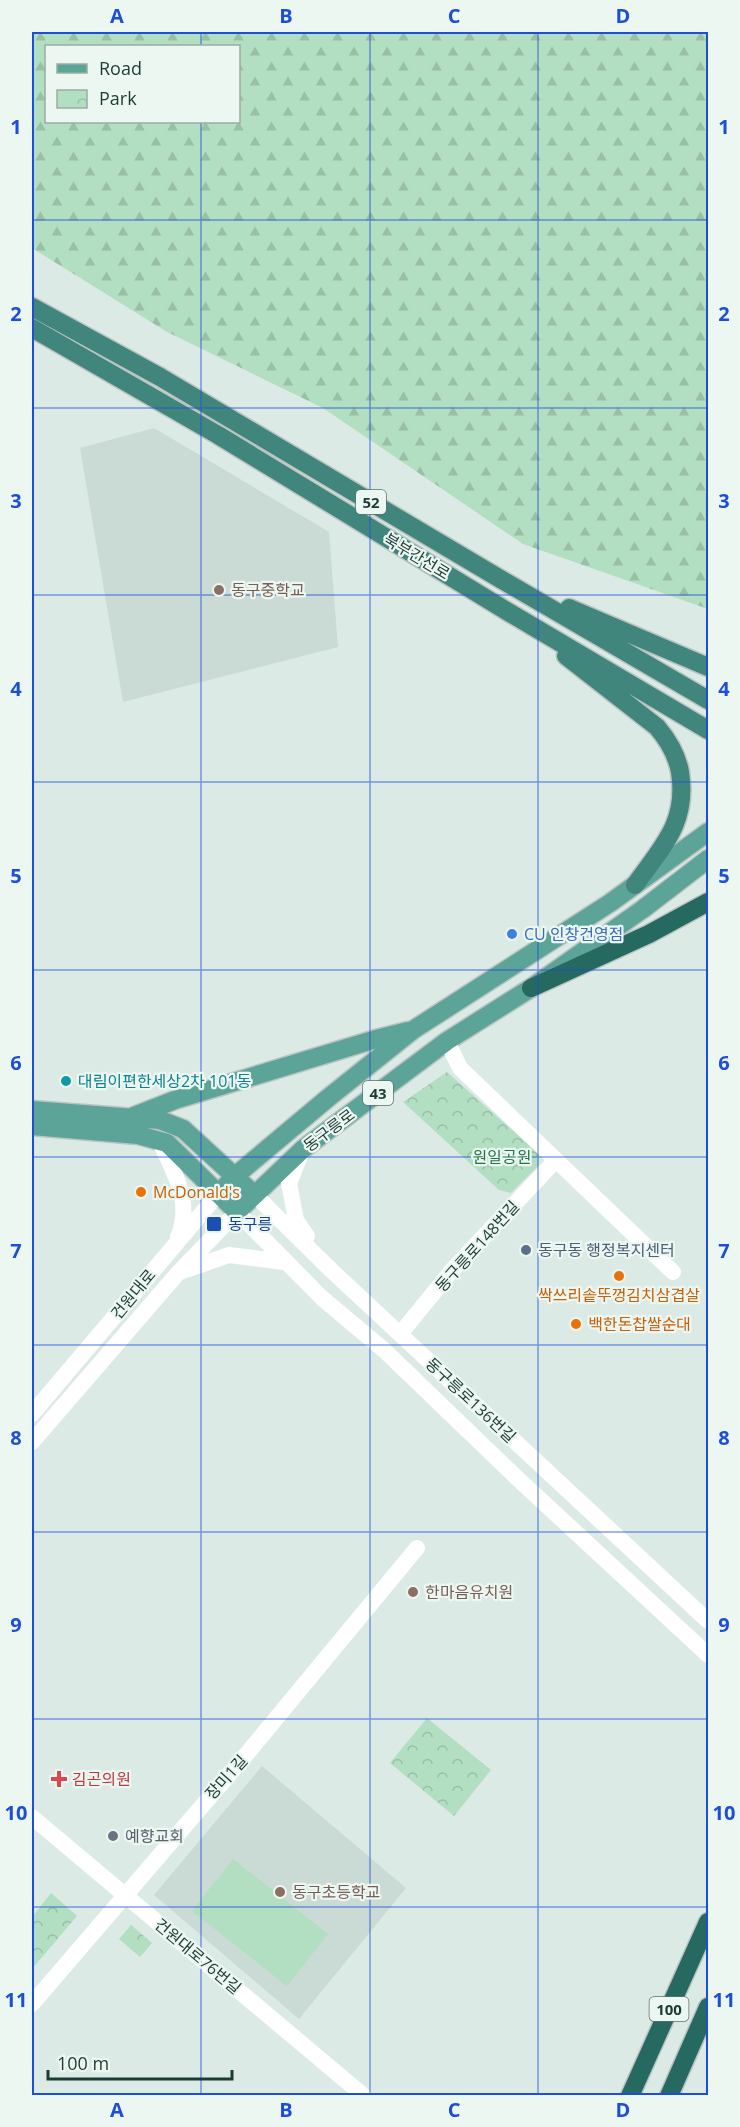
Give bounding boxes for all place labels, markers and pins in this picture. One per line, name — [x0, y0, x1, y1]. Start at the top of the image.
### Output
place label: 동구중학교 — [231, 579, 305, 601]
marker: 동구중학교 — [212, 583, 226, 597]
place label: CU 인창건영점 — [524, 923, 624, 945]
marker: CU 인창건영점 — [505, 927, 519, 941]
place label: 대림이편한세상2차 101동 — [78, 1070, 252, 1092]
marker: 대림이편한세상2차 101동 — [59, 1074, 73, 1088]
place label: McDonald's — [153, 1181, 240, 1203]
marker: McDonald's — [134, 1185, 148, 1199]
place label: 동구릉 — [228, 1213, 272, 1235]
marker: 동구릉 — [205, 1215, 223, 1233]
place label: 동구동 행정복지센터 — [538, 1239, 675, 1261]
marker: 동구동 행정복지센터 — [519, 1243, 533, 1257]
marker: 싹쓰리솥뚜껑김치삼겹살 — [612, 1269, 626, 1283]
place label: 싹쓰리솥뚜껑김치삼겹살 — [538, 1284, 700, 1306]
place label: 백한돈찹쌀순대 — [588, 1313, 691, 1335]
marker: 백한돈찹쌀순대 — [569, 1317, 583, 1331]
place label: 한마음유치원 — [425, 1581, 513, 1603]
marker: 한마음유치원 — [406, 1585, 420, 1599]
place label: 김곤의원 — [72, 1768, 131, 1790]
marker: 김곤의원 — [50, 1770, 68, 1788]
place label: 예향교회 — [125, 1825, 184, 1847]
marker: 예향교회 — [106, 1829, 120, 1843]
place label: 동구초등학교 — [292, 1881, 380, 1903]
marker: 동구초등학교 — [273, 1885, 287, 1899]

